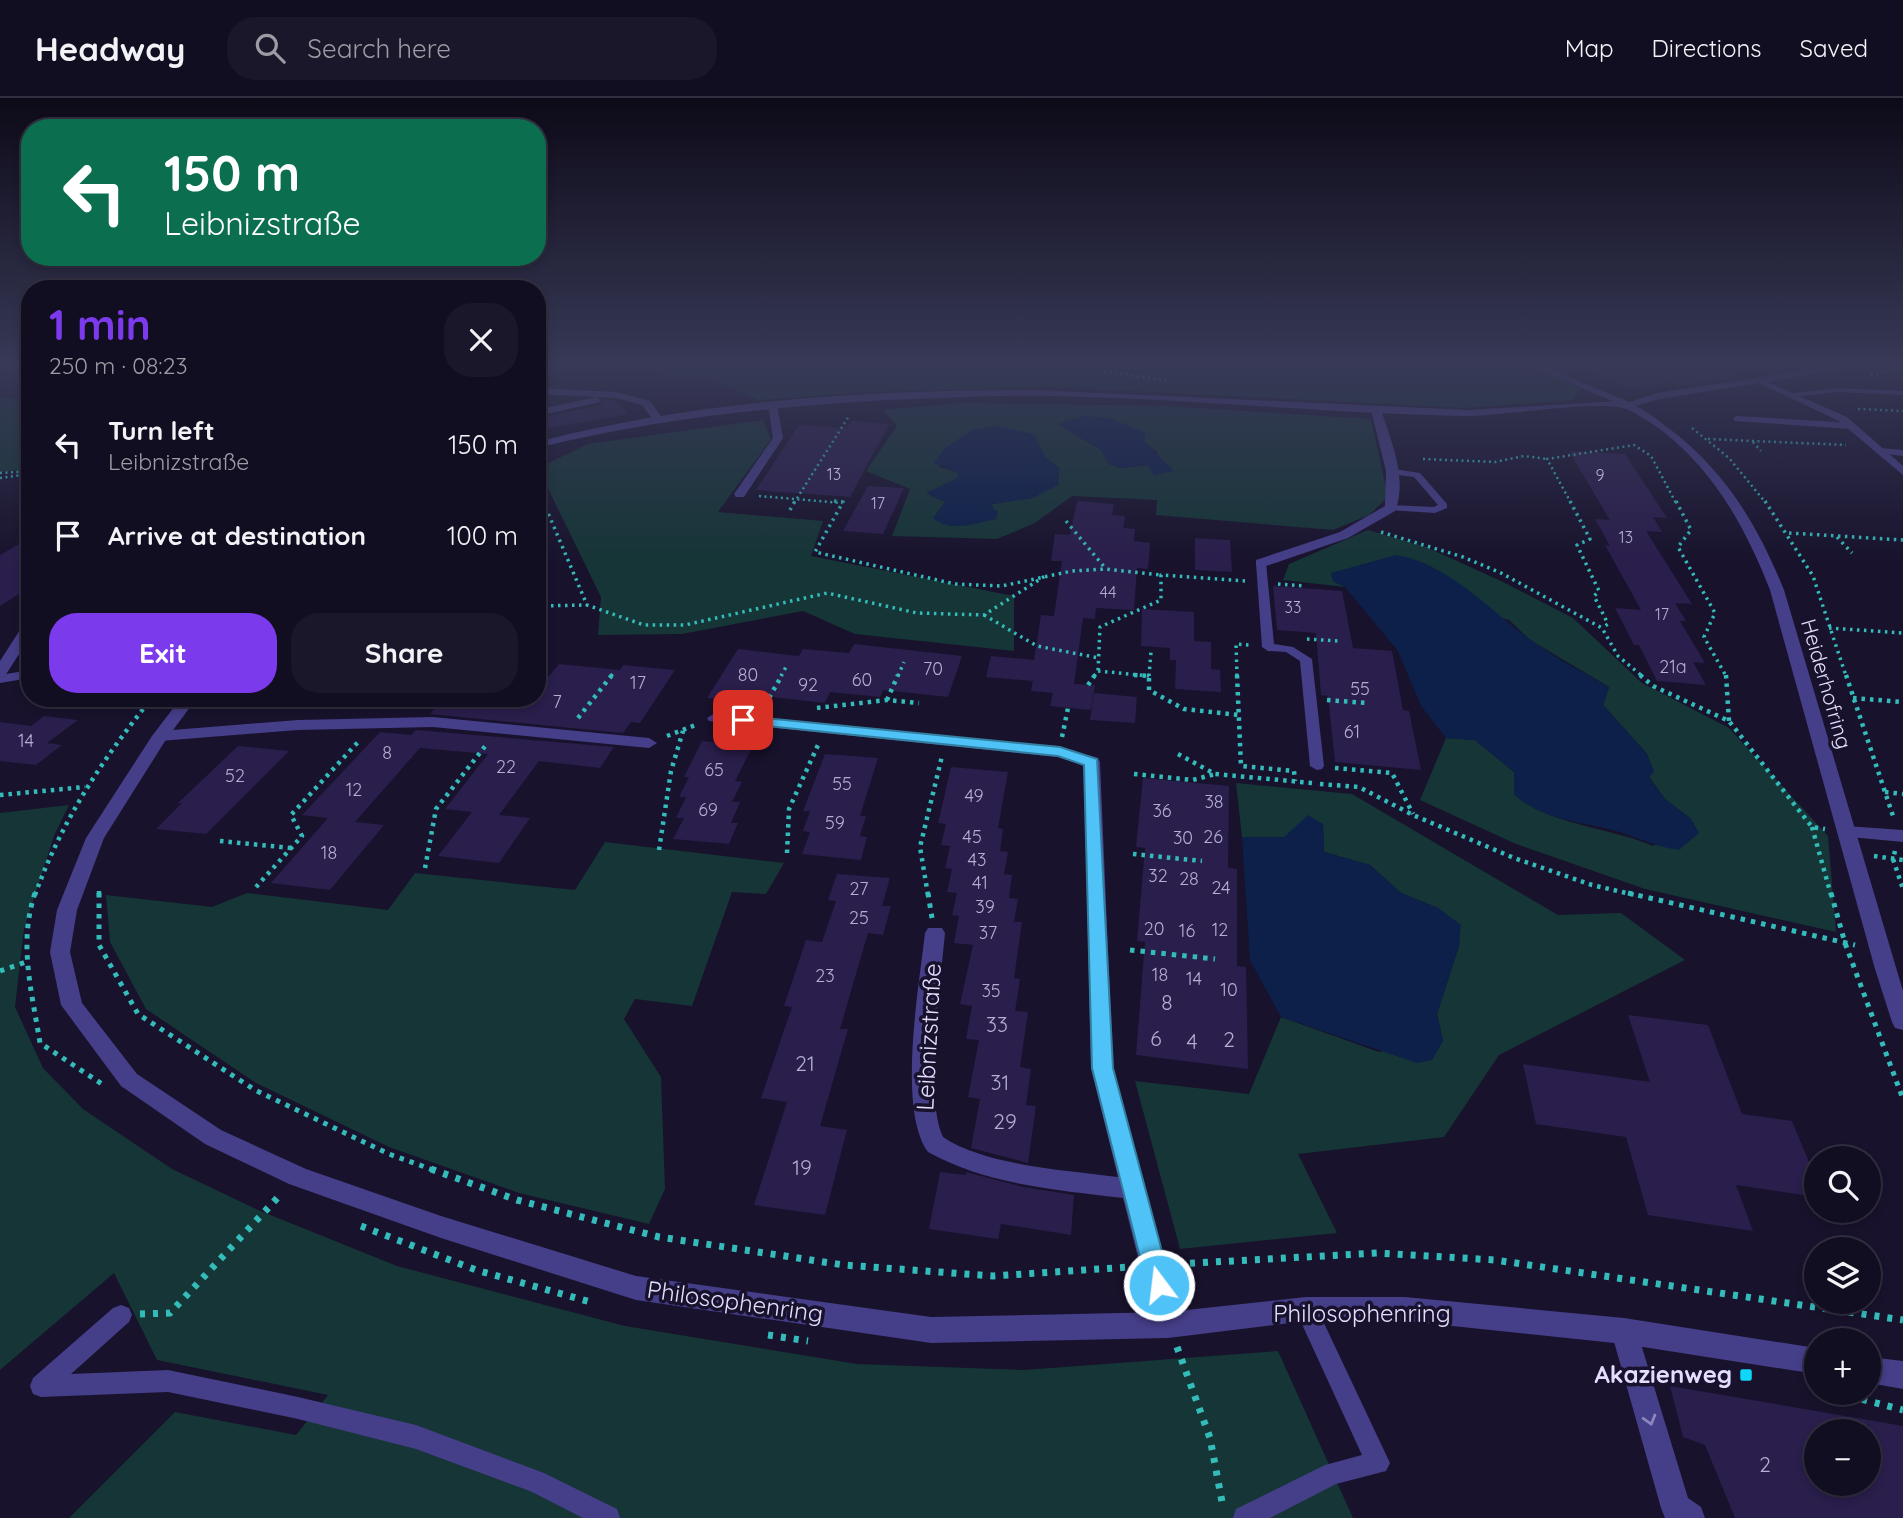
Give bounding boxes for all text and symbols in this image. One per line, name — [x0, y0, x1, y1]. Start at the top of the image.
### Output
search box — [227, 17, 717, 80]
text: Headway — [35, 28, 185, 69]
icon: search — [251, 29, 289, 67]
text: Search here — [307, 32, 451, 65]
text: Map — [1565, 33, 1614, 63]
text: Directions — [1652, 33, 1762, 63]
text: Saved — [1800, 33, 1868, 63]
text: 150 m — [164, 142, 300, 203]
icon: left — [49, 147, 140, 238]
text: Leibnizstraße — [164, 203, 361, 243]
text: 1 min — [49, 298, 151, 351]
button: close — [444, 303, 518, 377]
text: 250 m · 08:23 — [49, 351, 187, 380]
text: Turn left — [108, 414, 215, 447]
icon: left — [49, 426, 87, 464]
text: 150 m — [448, 428, 518, 461]
text: Leibnizstraße — [108, 447, 249, 476]
house number: 13 — [827, 464, 841, 484]
house number: 9 — [1596, 465, 1605, 485]
house number: 17 — [871, 493, 885, 513]
icon: arrive — [49, 517, 87, 555]
text: Arrive at destination — [108, 519, 366, 552]
text: 100 m — [447, 519, 518, 552]
house number: 13 — [1619, 527, 1633, 547]
house number: 44 — [1100, 582, 1116, 602]
house number: 33 — [1285, 597, 1301, 617]
house number: 17 — [1655, 604, 1669, 624]
button: Exit — [49, 613, 277, 693]
button: Share — [291, 613, 518, 693]
street label: Heiderhofring — [1796, 616, 1858, 752]
house number: 21a — [1659, 655, 1687, 678]
house number: 70 — [923, 657, 943, 680]
house number: 80 — [738, 663, 758, 686]
house number: 60 — [852, 668, 872, 691]
house number: 17 — [630, 671, 646, 694]
house number: 92 — [798, 673, 818, 696]
house number: 55 — [1350, 677, 1370, 700]
house number: 7 — [552, 690, 562, 713]
pin — [713, 690, 773, 750]
icon: arrive — [724, 701, 762, 739]
house number: 61 — [1344, 720, 1360, 743]
house number: 14 — [18, 729, 34, 752]
house number: 8 — [382, 741, 392, 764]
house number: 22 — [496, 755, 516, 778]
house number: 65 — [704, 758, 724, 781]
house number: 52 — [225, 764, 245, 787]
house number: 55 — [832, 772, 852, 795]
house number: 12 — [346, 778, 362, 801]
house number: 49 — [964, 784, 984, 807]
house number: 38 — [1204, 790, 1224, 813]
house number: 69 — [698, 798, 718, 821]
house number: 36 — [1152, 799, 1172, 822]
house number: 59 — [825, 811, 845, 834]
house number: 45 — [962, 825, 982, 848]
house number: 26 — [1203, 825, 1223, 848]
house number: 30 — [1173, 826, 1193, 849]
house number: 18 — [321, 841, 337, 864]
house number: 43 — [968, 848, 986, 871]
house number: 32 — [1148, 864, 1168, 887]
house number: 28 — [1179, 867, 1199, 890]
house number: 41 — [972, 871, 988, 894]
house number: 24 — [1211, 876, 1231, 899]
house number: 27 — [850, 877, 868, 900]
house number: 39 — [975, 895, 995, 918]
house number: 25 — [849, 906, 869, 929]
house number: 20 — [1144, 917, 1164, 940]
house number: 12 — [1212, 918, 1228, 941]
house number: 16 — [1179, 919, 1195, 942]
house number: 37 — [979, 921, 997, 944]
street label: Leibnizstraße — [909, 963, 947, 1111]
house number: 18 — [1152, 963, 1168, 986]
house number: 23 — [815, 964, 835, 987]
house number: 14 — [1186, 967, 1202, 990]
house number: 10 — [1220, 978, 1238, 1001]
house number: 35 — [981, 979, 1001, 1002]
house number: 8 — [1161, 989, 1173, 1015]
house number: 33 — [986, 1011, 1008, 1037]
house number: 6 — [1150, 1025, 1162, 1051]
house number: 2 — [1223, 1026, 1235, 1052]
house number: 4 — [1186, 1028, 1198, 1054]
house number: 21 — [795, 1050, 815, 1076]
house number: 31 — [991, 1069, 1009, 1095]
house number: 29 — [993, 1108, 1017, 1134]
map controls — [1804, 1146, 1881, 1496]
button: search — [1804, 1146, 1881, 1223]
house number: 19 — [792, 1154, 812, 1180]
button: layers — [1804, 1237, 1881, 1314]
position arrow — [1122, 1248, 1196, 1322]
street label: Philosophenring — [645, 1274, 825, 1328]
street label: Philosophenring — [1273, 1298, 1451, 1328]
button: + — [1804, 1328, 1881, 1405]
place label: Akazienweg — [1595, 1359, 1732, 1389]
marker: Akazienweg — [1738, 1367, 1754, 1383]
one-way arrow — [1642, 1414, 1656, 1426]
button: − — [1804, 1419, 1881, 1496]
house number: 2 — [1759, 1451, 1771, 1477]

